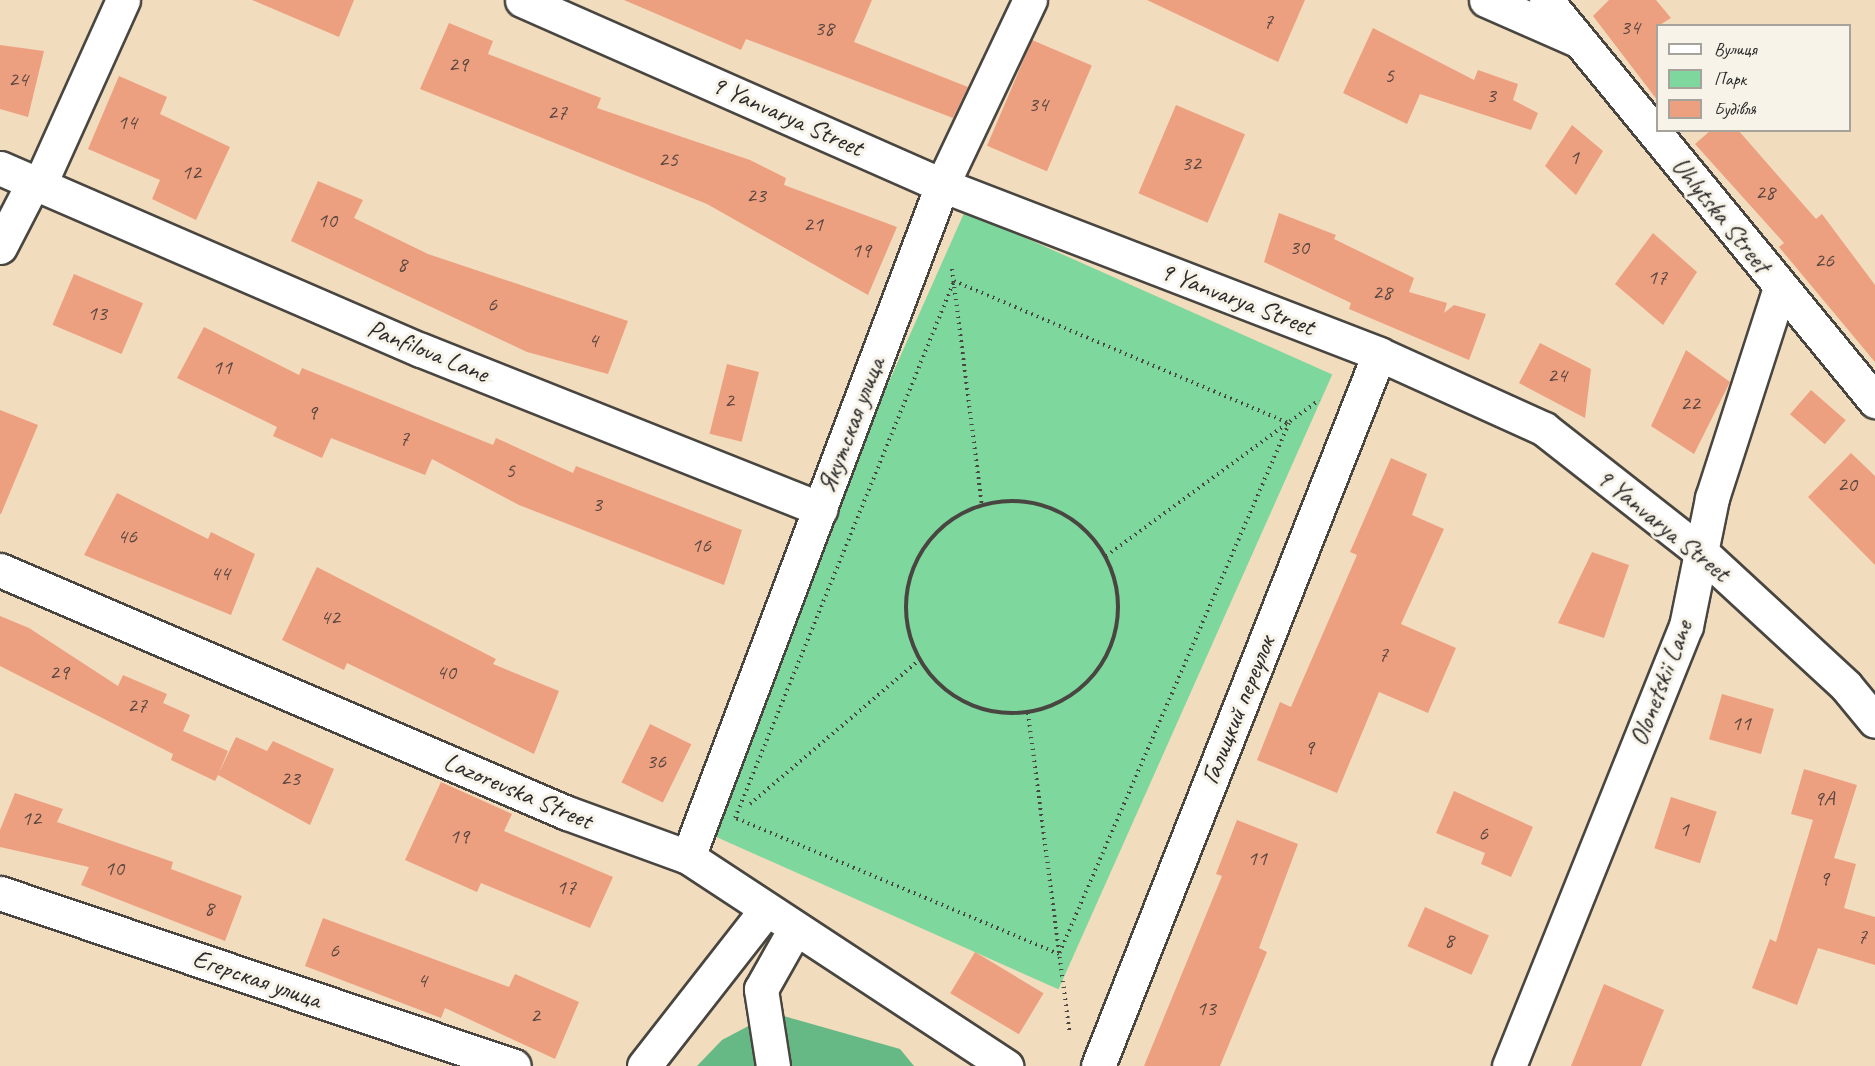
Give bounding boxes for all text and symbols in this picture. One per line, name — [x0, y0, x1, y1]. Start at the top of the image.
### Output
house number: 7 — [1263, 9, 1273, 35]
house number: 34 — [1620, 15, 1640, 41]
house number: 38 — [814, 16, 834, 42]
legend — [1656, 24, 1851, 132]
text: Вулиця — [1714, 38, 1757, 60]
house number: 29 — [448, 52, 468, 78]
house number: 5 — [1384, 63, 1394, 89]
house number: 24 — [8, 67, 28, 93]
text: Парк — [1714, 68, 1746, 90]
street label: 9 Yanvarya Street — [706, 69, 868, 163]
house number: 3 — [1486, 83, 1496, 109]
house number: 34 — [1028, 92, 1048, 118]
text: Будівля — [1714, 98, 1756, 120]
house number: 27 — [547, 100, 567, 126]
house number: 14 — [117, 110, 137, 136]
house number: 1 — [1569, 145, 1579, 171]
house number: 25 — [658, 147, 678, 173]
house number: 32 — [1181, 151, 1201, 177]
street label: Uhlytska Street — [1665, 151, 1777, 279]
house number: 12 — [181, 160, 201, 186]
house number: 28 — [1755, 180, 1775, 206]
house number: 23 — [746, 183, 766, 209]
house number: 10 — [317, 208, 337, 234]
house number: 21 — [803, 212, 823, 238]
house number: 30 — [1289, 235, 1309, 261]
house number: 19 — [851, 238, 871, 264]
house number: 26 — [1814, 248, 1834, 274]
house number: 8 — [397, 252, 407, 278]
street label: 9 Yanvarya Street — [1155, 255, 1319, 343]
house number: 17 — [1647, 265, 1667, 291]
house number: 28 — [1372, 280, 1392, 306]
house number: 6 — [487, 292, 497, 318]
house number: 13 — [87, 301, 107, 327]
street label: Panfilova Lane — [363, 313, 493, 389]
house number: 4 — [588, 328, 598, 354]
street label: Якутская улица — [811, 352, 891, 498]
house number: 11 — [212, 355, 232, 381]
house number: 24 — [1547, 363, 1567, 389]
house number: 2 — [724, 388, 734, 414]
house number: 22 — [1680, 391, 1700, 417]
house number: 9 — [307, 400, 317, 426]
house number: 7 — [399, 426, 409, 452]
house number: 5 — [505, 458, 515, 484]
street label: 9 Yanvarya Street — [1590, 462, 1736, 588]
house number: 20 — [1837, 472, 1857, 498]
house number: 3 — [592, 492, 602, 518]
house number: 46 — [117, 524, 137, 550]
house number: 16 — [691, 533, 711, 559]
house number: 44 — [210, 561, 230, 587]
house number: 42 — [320, 605, 340, 631]
street label: Olonetskii Lane — [1623, 615, 1699, 751]
street label: Галицкий переулок — [1194, 631, 1282, 789]
house number: 7 — [1378, 642, 1388, 668]
house number: 29 — [49, 660, 69, 686]
house number: 40 — [436, 660, 456, 686]
house number: 27 — [127, 693, 147, 719]
house number: 11 — [1731, 711, 1751, 737]
house number: 9 — [1304, 735, 1314, 761]
street label: Lazorevska Street — [439, 746, 597, 836]
house number: 36 — [646, 749, 666, 775]
house number: 23 — [280, 766, 300, 792]
house number: 9А — [1814, 786, 1834, 812]
house number: 12 — [21, 806, 41, 832]
house number: 1 — [1679, 817, 1689, 843]
house number: 6 — [1478, 821, 1488, 847]
house number: 19 — [449, 824, 469, 850]
house number: 11 — [1247, 846, 1267, 872]
house number: 10 — [104, 856, 124, 882]
house number: 9 — [1819, 866, 1829, 892]
house number: 17 — [556, 875, 576, 901]
house number: 8 — [204, 896, 214, 922]
house number: 7 — [1857, 924, 1867, 950]
house number: 8 — [1444, 928, 1454, 954]
house number: 6 — [329, 938, 339, 964]
street label: Егерская улица — [188, 942, 326, 1016]
house number: 4 — [417, 968, 427, 994]
house number: 13 — [1196, 996, 1216, 1022]
house number: 2 — [530, 1003, 540, 1029]

